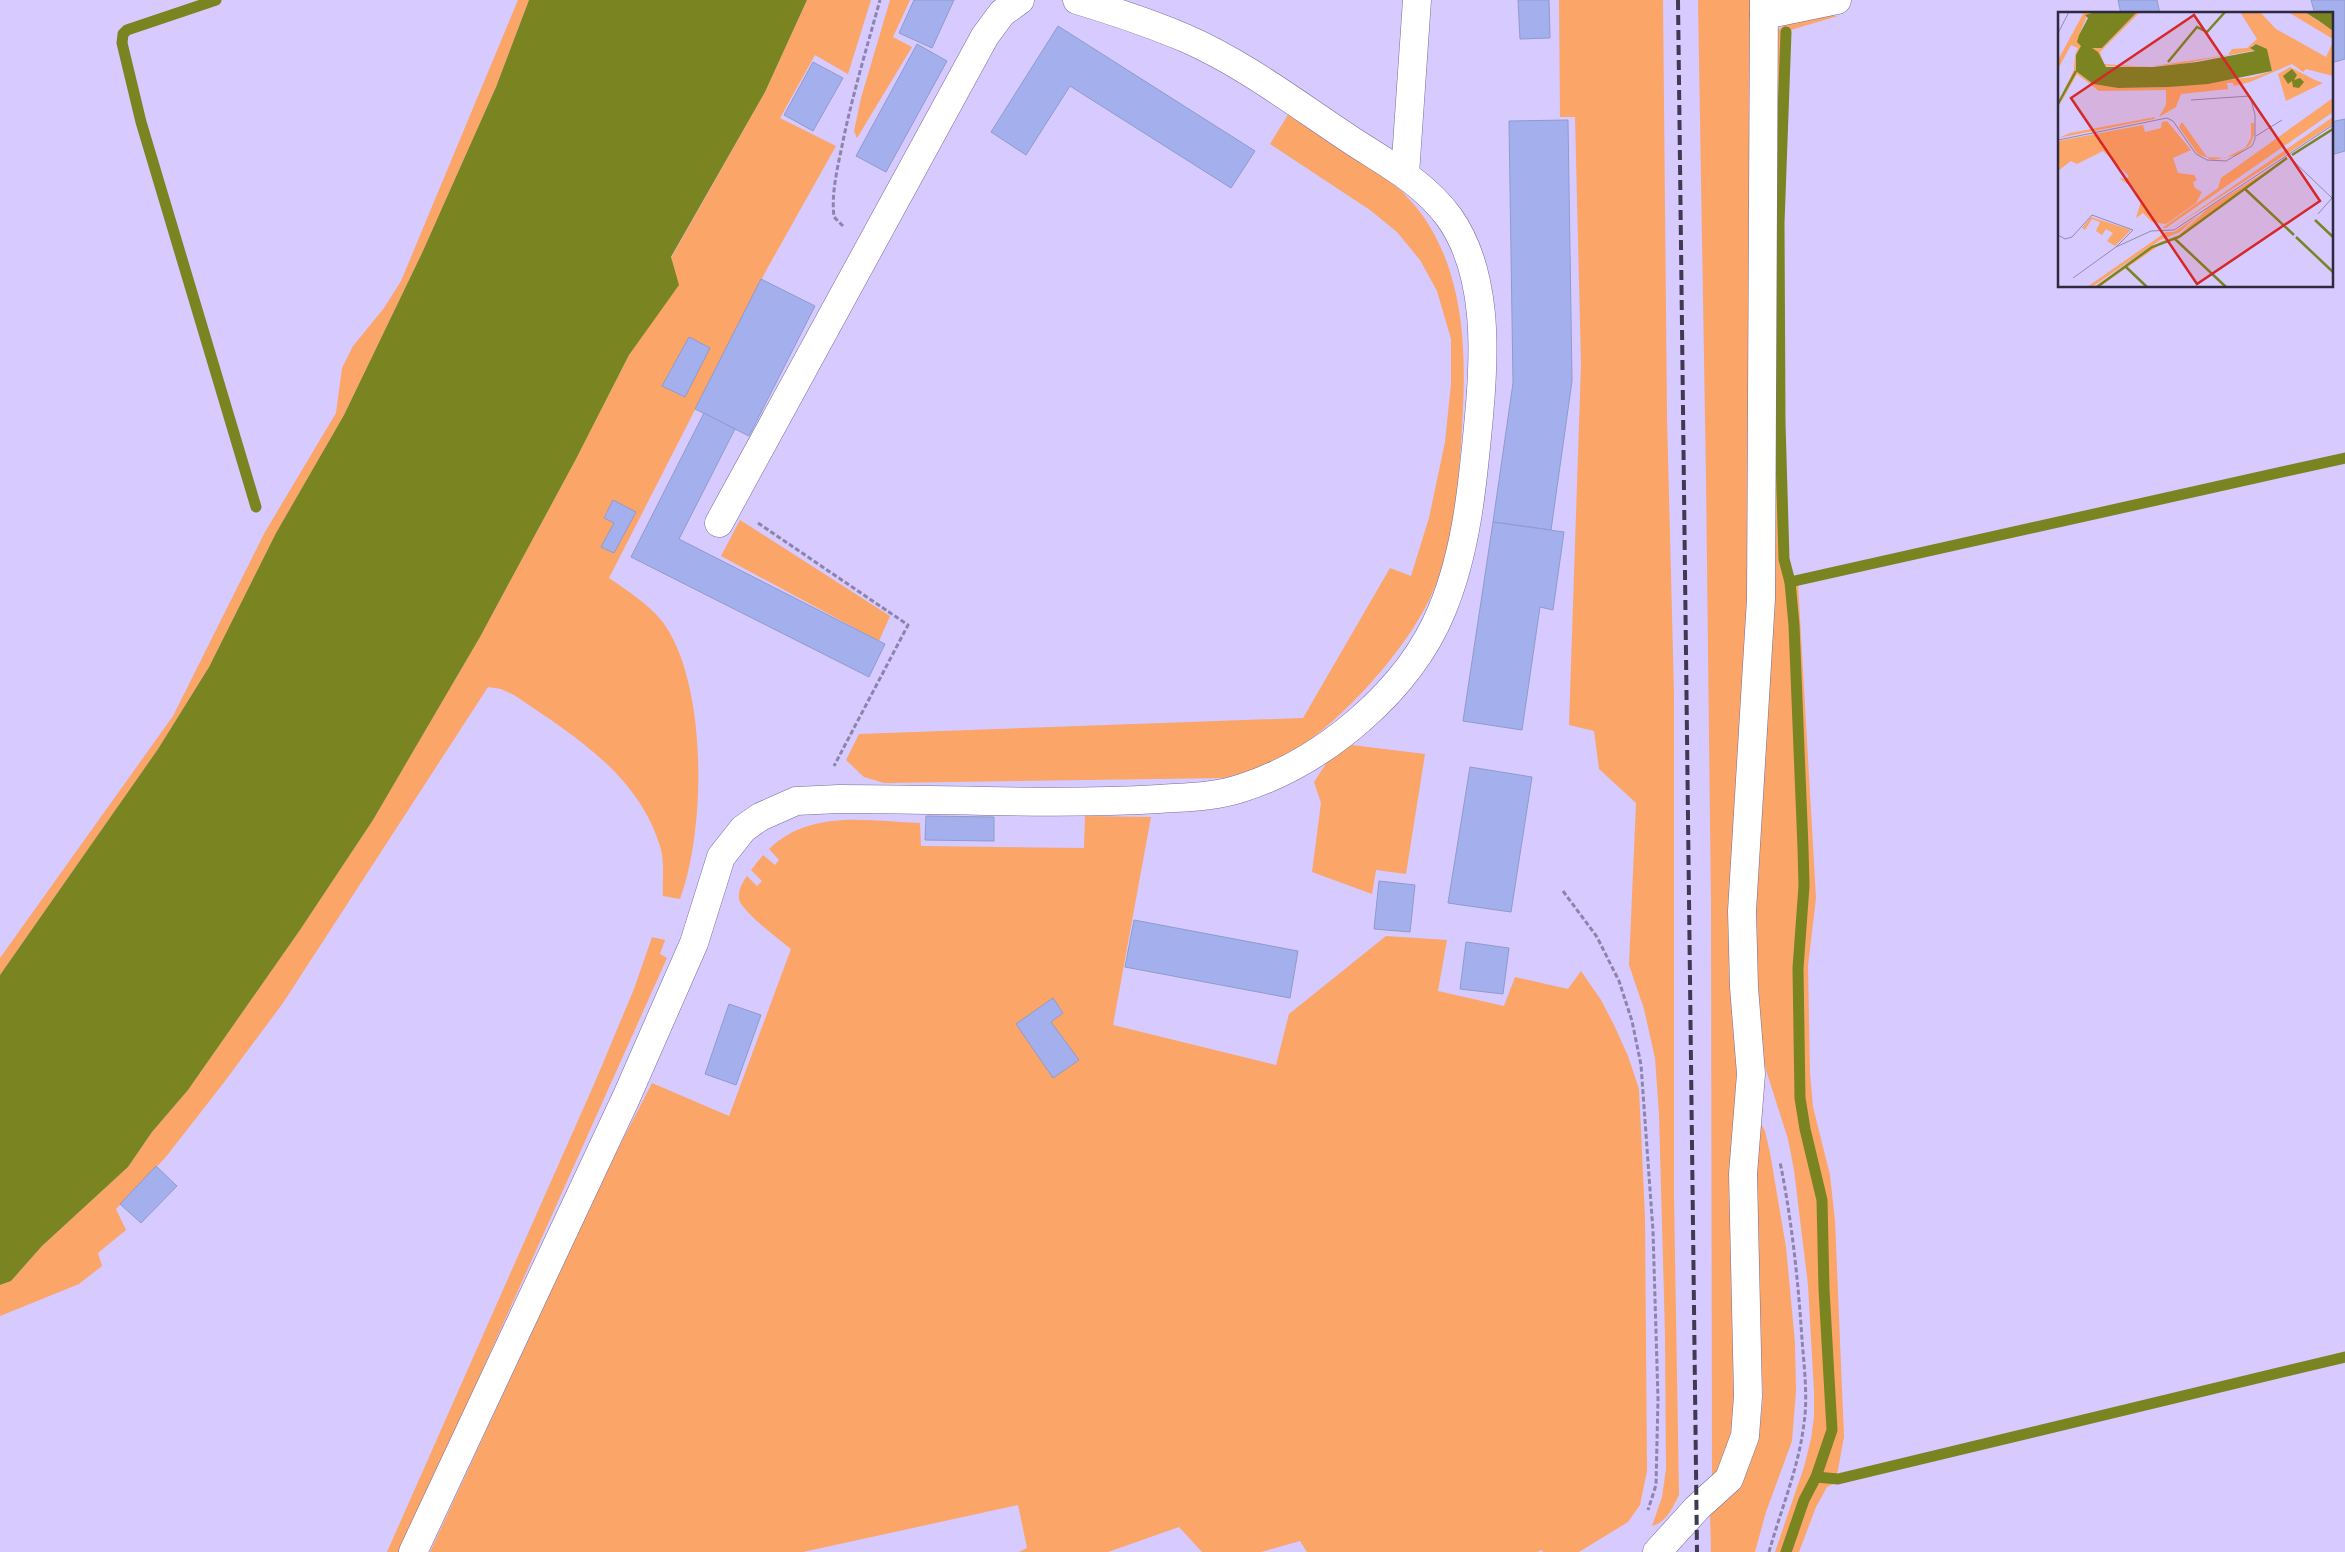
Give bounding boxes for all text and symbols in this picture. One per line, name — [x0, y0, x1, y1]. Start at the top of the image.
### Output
inset map — [2058, 12, 2332, 288]

